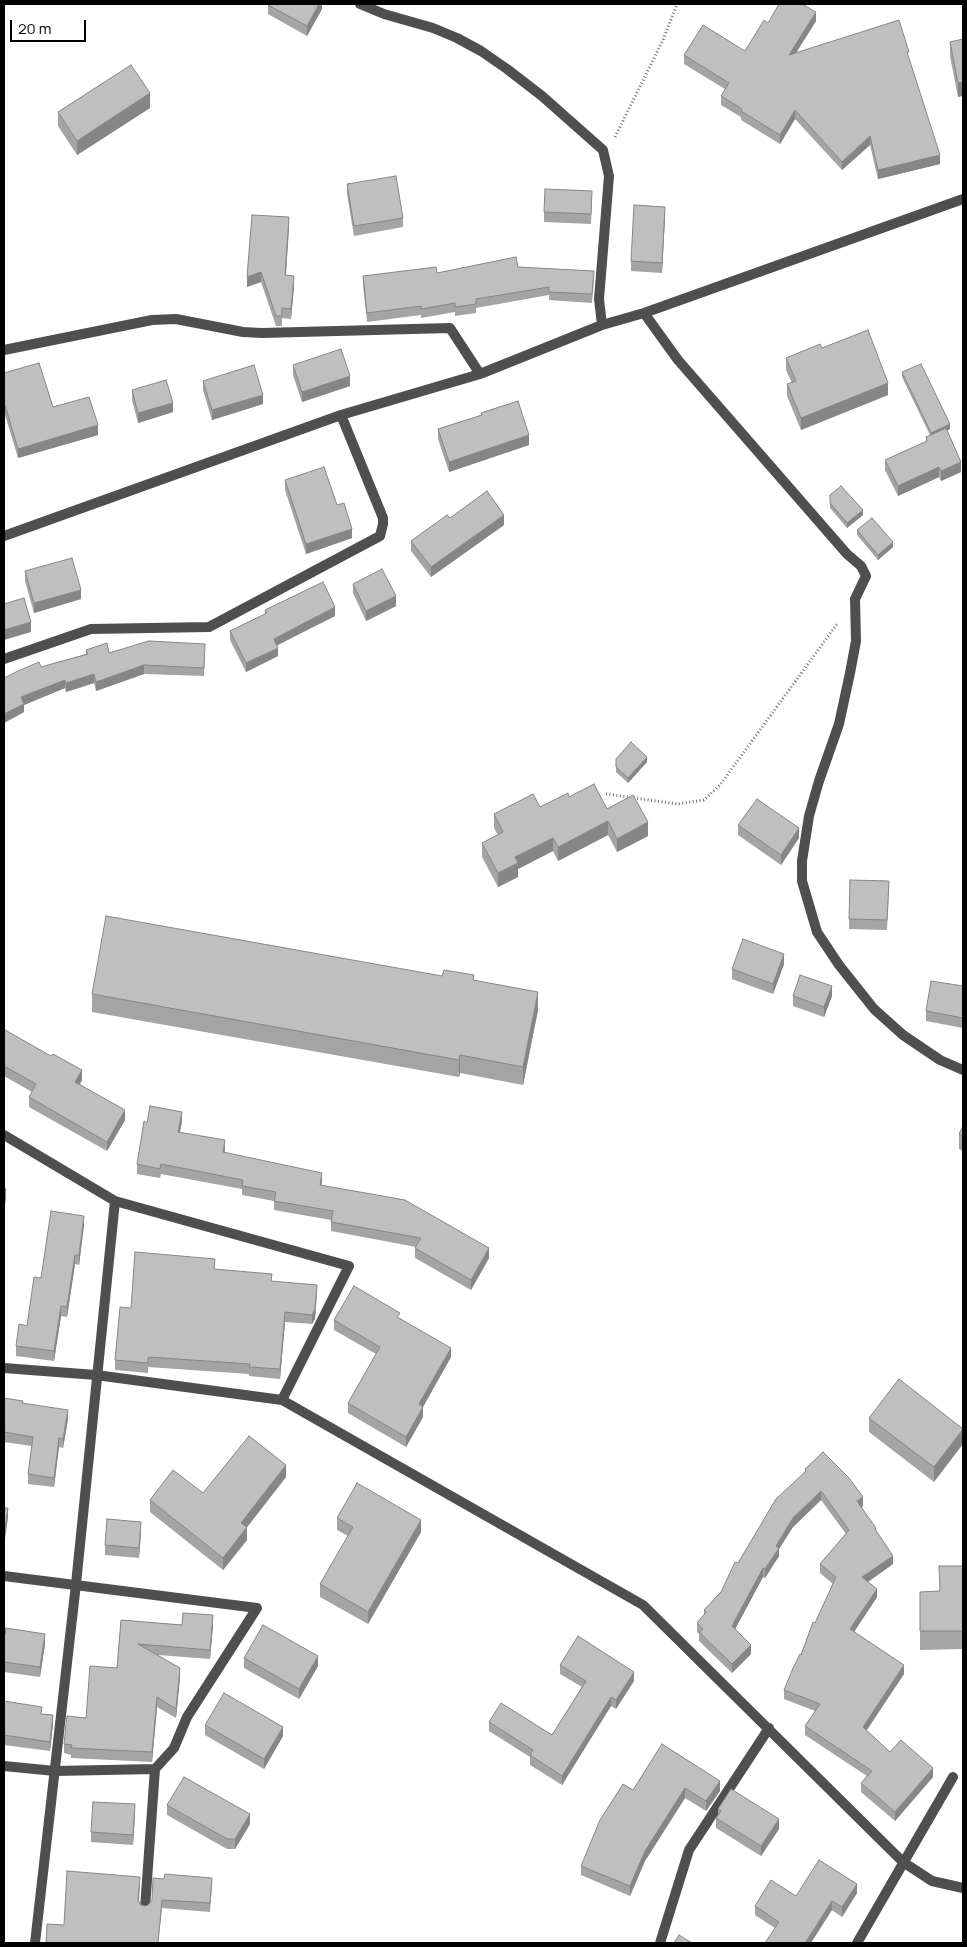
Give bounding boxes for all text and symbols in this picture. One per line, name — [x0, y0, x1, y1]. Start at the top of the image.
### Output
scale bar — [12, 10, 89, 42]
text: 20 m — [18, 18, 51, 39]

